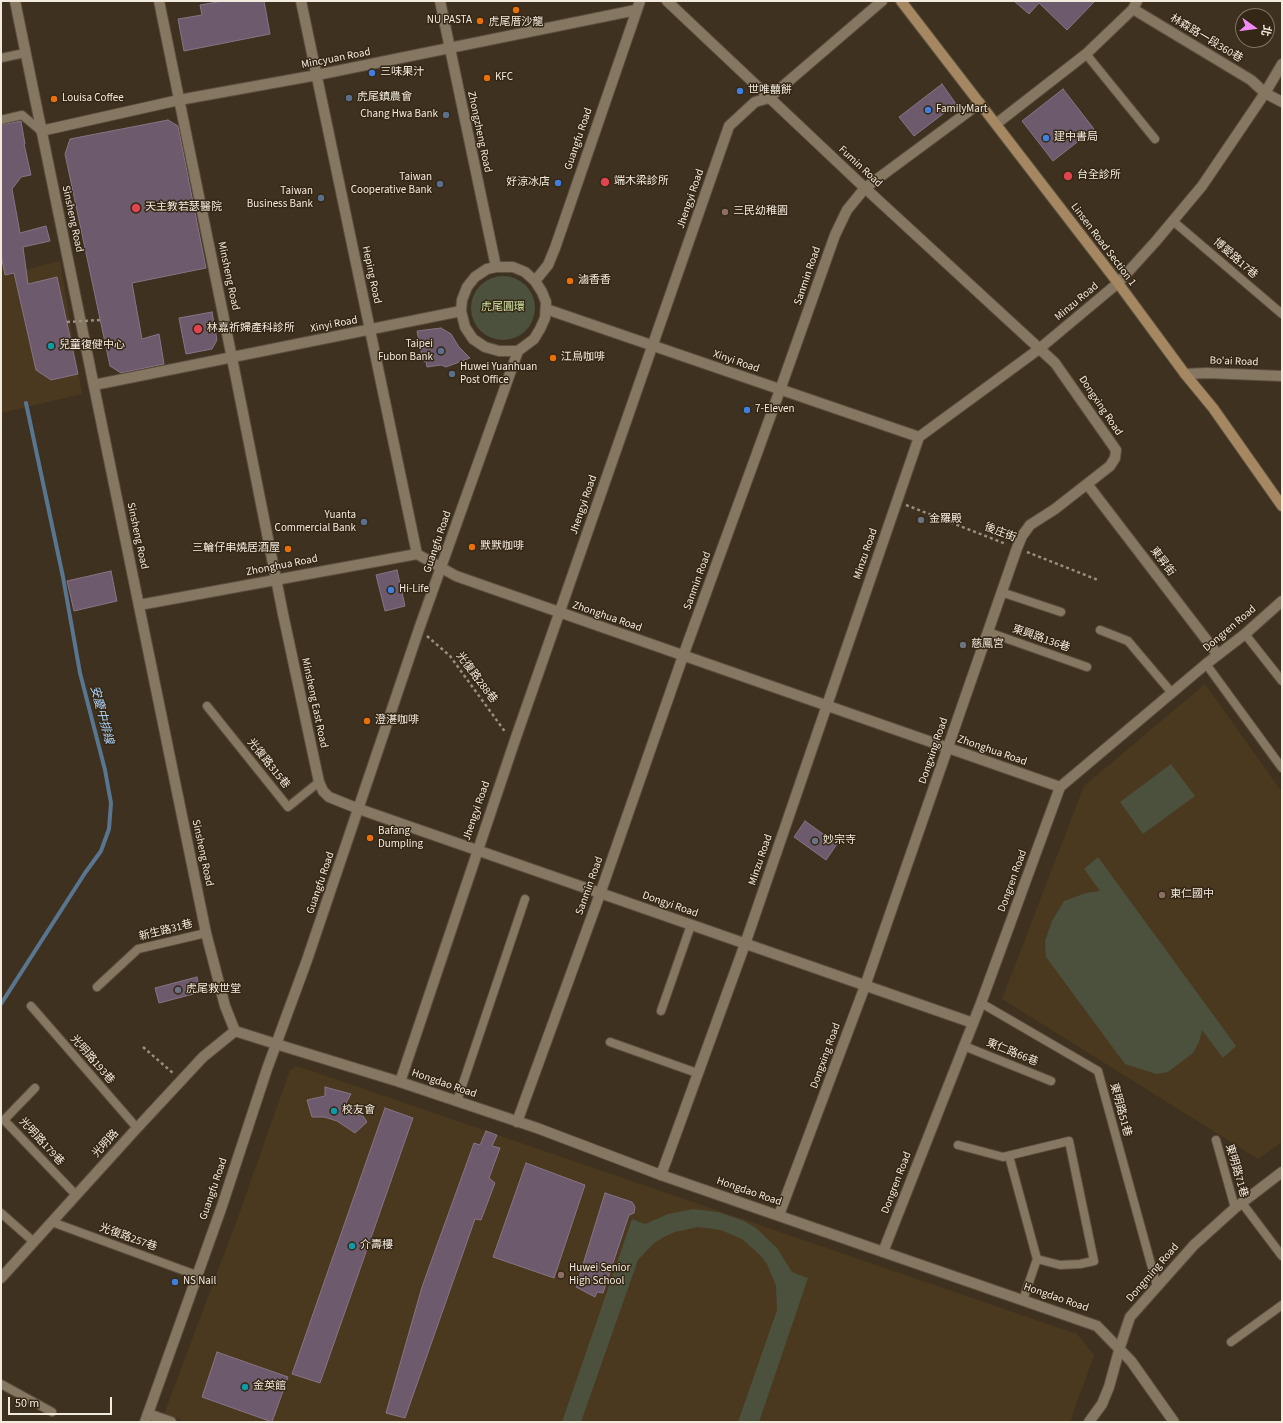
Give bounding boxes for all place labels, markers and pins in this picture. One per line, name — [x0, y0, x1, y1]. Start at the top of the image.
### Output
marker: 虎尾厝沙龍 — [511, 5, 521, 15]
place label: NU PASTA — [427, 14, 472, 28]
marker: NU PASTA — [475, 16, 485, 26]
place label: 虎尾厝沙龍 — [489, 16, 543, 30]
place label: 三味果汁 — [380, 66, 424, 80]
marker: 三味果汁 — [367, 68, 377, 78]
place label: KFC — [495, 71, 513, 85]
marker: KFC — [482, 73, 492, 83]
place label: 世唯囍餅 — [748, 84, 792, 98]
marker: 世唯囍餅 — [735, 86, 745, 96]
place label: 虎尾鎮農會 — [357, 91, 412, 105]
place label: Louisa Coffee — [62, 92, 124, 106]
marker: 虎尾鎮農會 — [344, 93, 354, 103]
marker: Louisa Coffee — [49, 94, 59, 104]
place label: FamilyMart — [936, 103, 987, 117]
marker: FamilyMart — [923, 105, 933, 115]
place label: Chang Hwa Bank — [360, 108, 438, 122]
marker: Chang Hwa Bank — [441, 110, 451, 120]
place label: 建中書局 — [1054, 131, 1098, 145]
marker: 建中書局 — [1041, 133, 1051, 143]
place label: 台全診所 — [1077, 169, 1121, 183]
marker: 台全診所 — [1062, 170, 1074, 182]
place label: Taiwan Cooperative Bank — [351, 171, 432, 197]
place label: 端木梁診所 — [614, 175, 669, 189]
place label: 好涼冰店 — [506, 176, 550, 190]
marker: 端木梁診所 — [599, 176, 611, 188]
marker: 好涼冰店 — [553, 178, 563, 188]
marker: Taiwan Cooperative Bank — [435, 179, 445, 189]
place label: Taiwan Business Bank — [247, 185, 313, 211]
marker: Taiwan Business Bank — [316, 193, 326, 203]
place label: 天主教若瑟醫院 — [145, 201, 222, 215]
marker: 天主教若瑟醫院 — [130, 202, 142, 214]
place label: 三民幼稚園 — [733, 205, 788, 219]
marker: 三民幼稚園 — [720, 207, 730, 217]
place label: 滷香香 — [578, 274, 611, 288]
marker: 滷香香 — [565, 276, 575, 286]
place label: 林嘉祈婦產科診所 — [207, 322, 295, 336]
marker: 林嘉祈婦產科診所 — [192, 323, 204, 335]
place label: Taipei Fubon Bank — [378, 338, 433, 364]
place label: 兒童復健中心 — [59, 339, 125, 353]
marker: 兒童復健中心 — [46, 341, 56, 351]
marker: Taipei Fubon Bank — [436, 346, 446, 356]
place label: 江鳥咖啡 — [561, 351, 605, 365]
marker: 江鳥咖啡 — [548, 353, 558, 363]
place label: Huwei Yuanhuan Post Office — [460, 361, 537, 387]
marker: Huwei Yuanhuan Post Office — [447, 369, 457, 379]
place label: 7-Eleven — [755, 403, 795, 417]
marker: 7-Eleven — [742, 405, 752, 415]
place label: Yuanta Commercial Bank — [275, 509, 356, 535]
place label: 金羅殿 — [929, 513, 962, 527]
marker: 金羅殿 — [916, 515, 926, 525]
marker: Yuanta Commercial Bank — [359, 517, 369, 527]
place label: 默默咖啡 — [480, 540, 524, 554]
place label: 三輪仔串燒居酒屋 — [192, 542, 280, 556]
marker: 默默咖啡 — [467, 542, 477, 552]
marker: 三輪仔串燒居酒屋 — [283, 544, 293, 554]
place label: Hi-Life — [399, 583, 429, 597]
marker: Hi-Life — [386, 585, 396, 595]
place label: 慈鳳宮 — [971, 638, 1004, 652]
marker: 慈鳳宮 — [958, 640, 968, 650]
place label: 澄湛咖啡 — [375, 714, 419, 728]
marker: 澄湛咖啡 — [362, 716, 372, 726]
place label: Bafang Dumpling — [378, 825, 423, 851]
marker: Bafang Dumpling — [365, 833, 375, 843]
place label: 妙宗寺 — [823, 834, 856, 848]
marker: 妙宗寺 — [810, 836, 820, 846]
place label: 東仁國中 — [1170, 888, 1214, 902]
marker: 東仁國中 — [1157, 890, 1167, 900]
place label: 虎尾救世堂 — [186, 983, 241, 997]
marker: 虎尾救世堂 — [173, 985, 183, 995]
place label: 校友會 — [342, 1104, 375, 1118]
marker: 校友會 — [329, 1106, 339, 1116]
place label: 介壽樓 — [360, 1239, 393, 1253]
marker: 介壽樓 — [347, 1241, 357, 1251]
place label: Huwei Senior High School — [569, 1262, 630, 1288]
marker: Huwei Senior High School — [556, 1270, 566, 1280]
place label: NS Nail — [183, 1275, 216, 1289]
marker: NS Nail — [170, 1277, 180, 1287]
place label: 金英館 — [253, 1380, 286, 1394]
marker: 金英館 — [240, 1382, 250, 1392]

